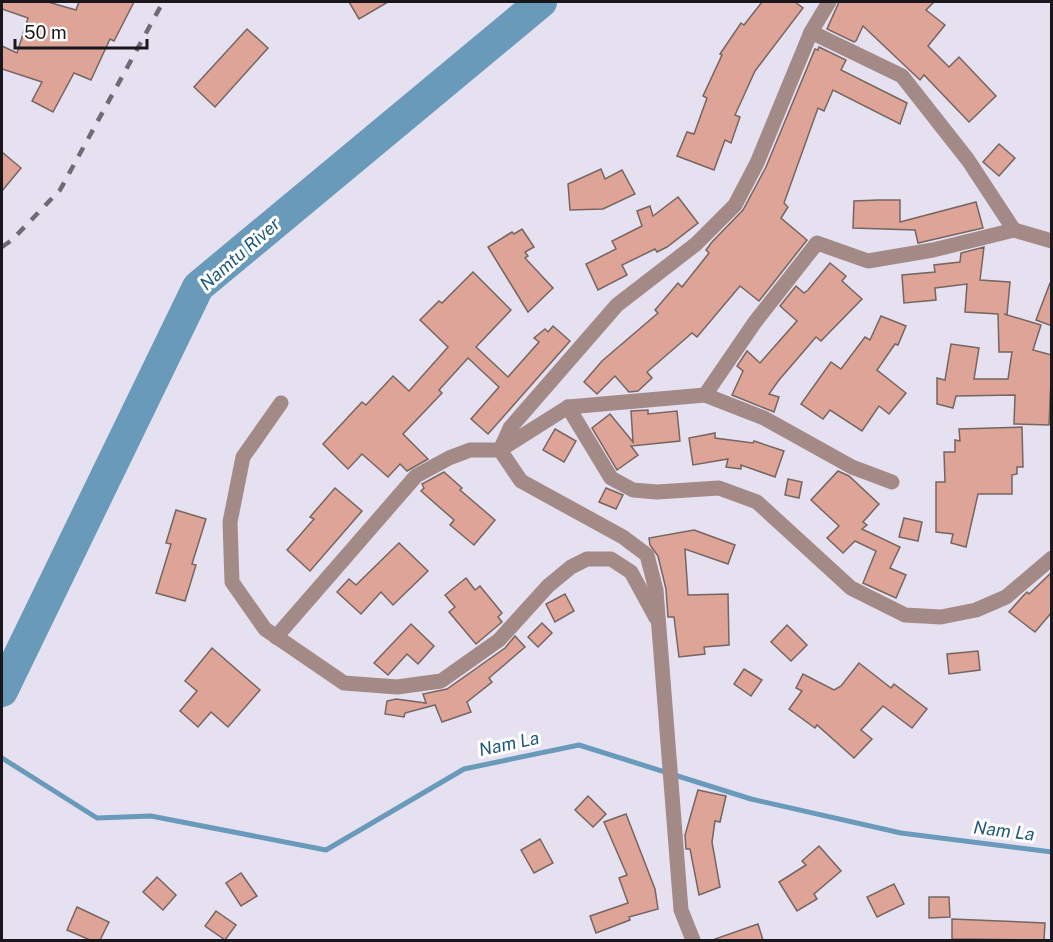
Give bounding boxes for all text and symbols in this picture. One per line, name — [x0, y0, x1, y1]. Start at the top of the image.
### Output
scale bar — [15, 12, 147, 50]
text: 50 m — [24, 22, 67, 43]
water label: Namtu River — [195, 213, 284, 294]
water label: Nam La — [477, 727, 541, 760]
water label: Nam La — [972, 816, 1036, 845]

